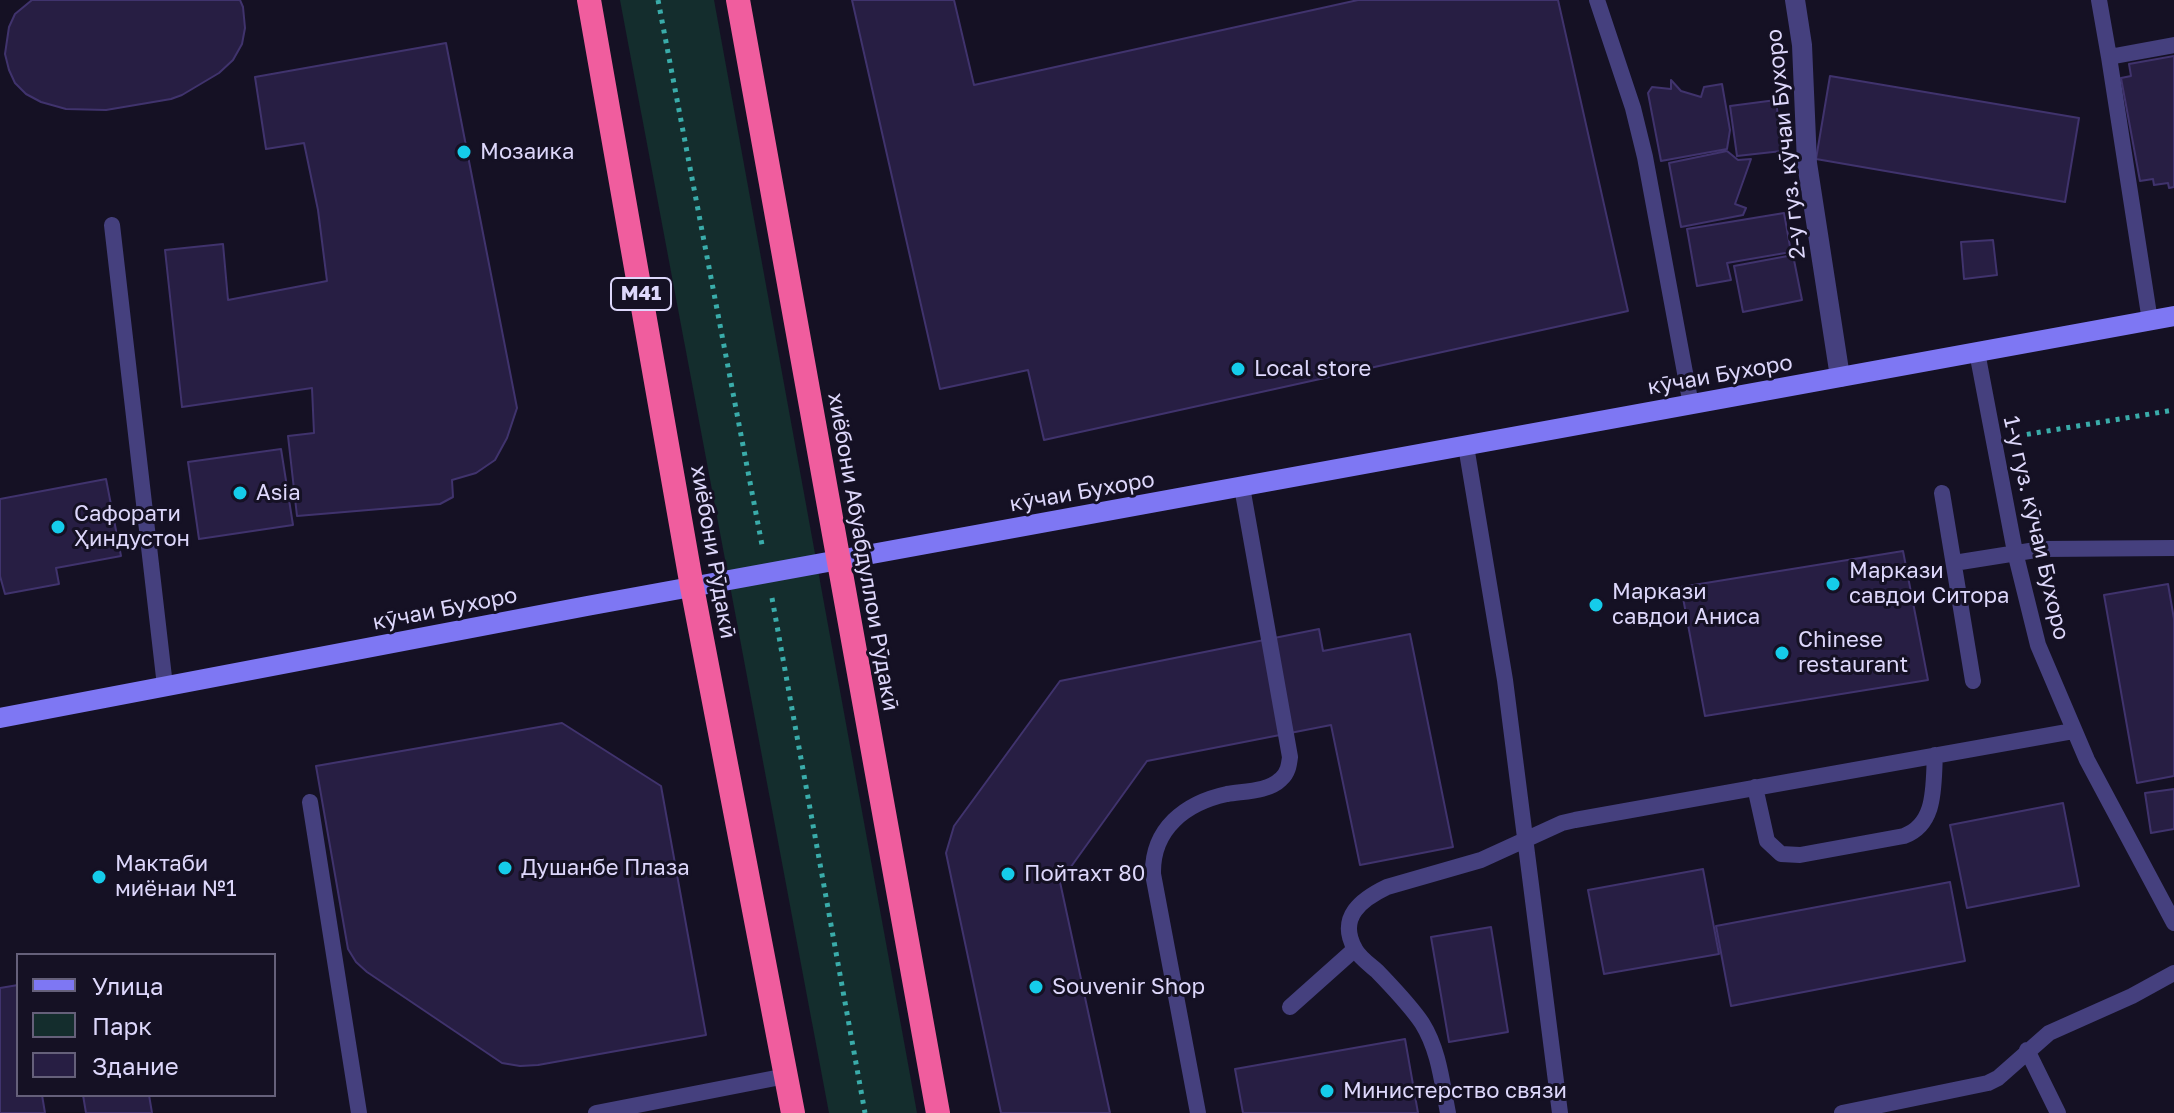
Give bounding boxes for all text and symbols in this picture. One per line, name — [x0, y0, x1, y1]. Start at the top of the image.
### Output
street label: 2-у гуз. кӯчаи Бухоро — [1761, 28, 1811, 260]
place label: Мозаика — [480, 139, 574, 165]
marker: Мозаика — [455, 143, 473, 161]
road number: M41 — [611, 278, 671, 310]
street label: кӯчаи Бухоро — [1646, 349, 1794, 401]
place label: Local store — [1254, 356, 1371, 382]
marker: Local store — [1229, 360, 1247, 378]
street label: хиёбони Абуабдуллои Рӯдакӣ — [822, 391, 904, 713]
street label: 1-у гуз. кӯчаи Бухоро — [1997, 414, 2075, 642]
street label: хиёбони Рӯдакӣ — [685, 463, 741, 641]
street label: кӯчаи Бухоро — [1008, 466, 1156, 518]
place label: Asia — [256, 480, 301, 506]
marker: Asia — [231, 484, 249, 502]
place label: Сафорати Ҳиндустон — [74, 501, 190, 552]
marker: Сафорати Ҳиндустон — [49, 518, 67, 536]
place label: Маркази савдои Ситора — [1849, 558, 2009, 610]
marker: Маркази савдои Ситора — [1824, 575, 1842, 593]
place label: Маркази савдои Аниса — [1612, 579, 1760, 630]
street label: кӯчаи Бухоро — [371, 582, 519, 636]
marker: Маркази савдои Аниса — [1587, 596, 1605, 614]
place label: Chinese restaurant — [1798, 627, 1908, 678]
marker: Chinese restaurant — [1773, 644, 1791, 662]
place label: Мактаби миёнаи №1 — [115, 851, 237, 902]
place label: Душанбе Плаза — [521, 855, 690, 881]
marker: Душанбе Плаза — [496, 859, 514, 877]
place label: Пойтахт 80 — [1024, 861, 1145, 887]
marker: Пойтахт 80 — [999, 865, 1017, 883]
marker: Мактаби миёнаи №1 — [90, 868, 108, 886]
legend — [16, 953, 276, 1097]
text: Улица — [92, 971, 164, 1000]
place label: Souvenir Shop — [1052, 974, 1205, 1000]
marker: Souvenir Shop — [1027, 978, 1045, 996]
text: Парк — [92, 1011, 152, 1040]
text: Здание — [92, 1051, 179, 1080]
place label: Министерство связи — [1343, 1078, 1567, 1104]
marker: Министерство связи — [1318, 1082, 1336, 1100]

